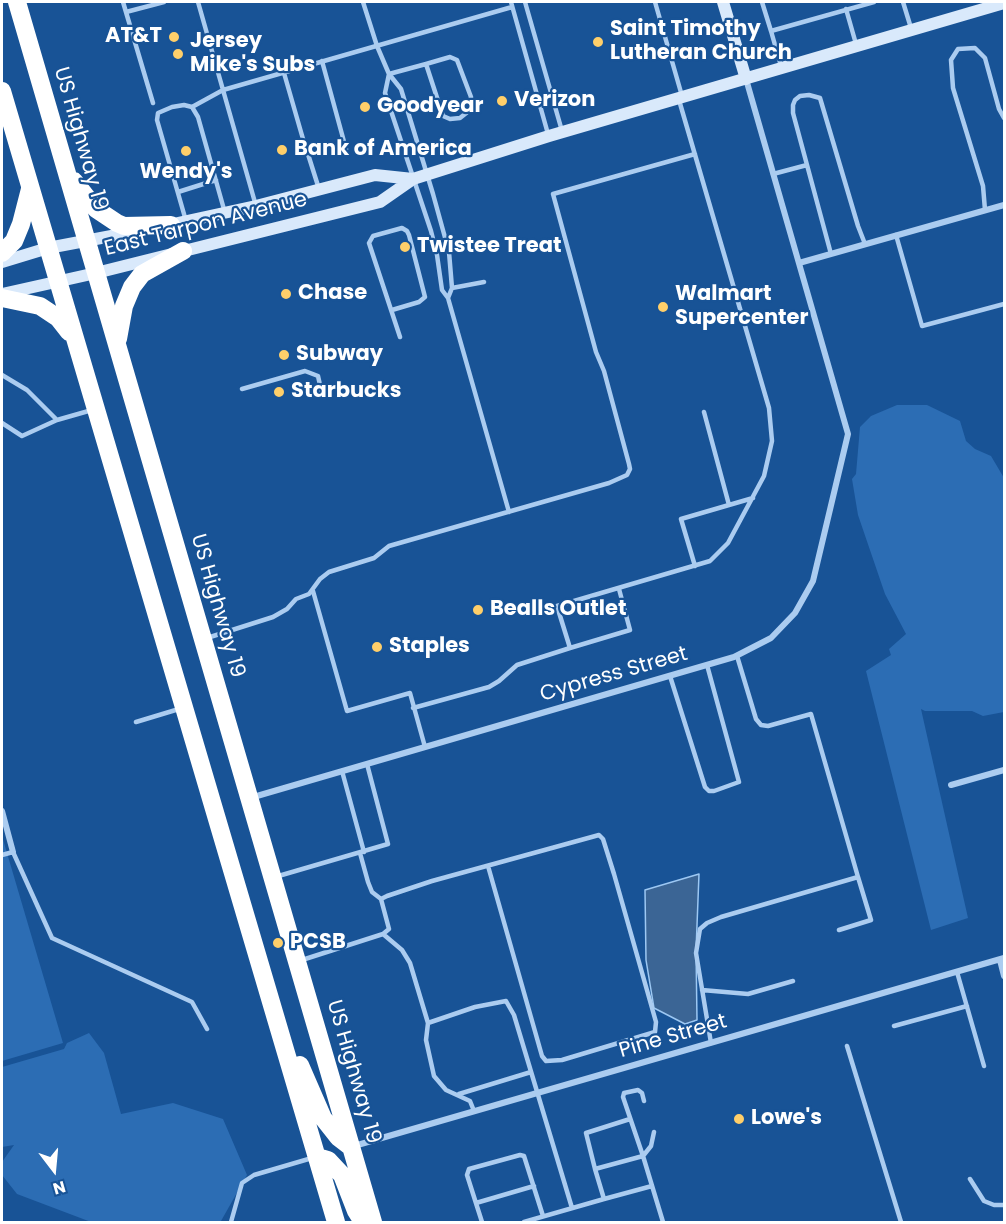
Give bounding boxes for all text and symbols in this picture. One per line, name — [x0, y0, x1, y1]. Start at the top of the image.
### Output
place label: Saint Timothy Lutheran Church — [610, 17, 792, 67]
place label: AT&T — [105, 24, 162, 50]
place label: Jersey Mike's Subs — [190, 29, 315, 79]
marker: AT&T — [167, 30, 181, 44]
marker: Saint Timothy Lutheran Church — [591, 35, 605, 49]
marker: Jersey Mike's Subs — [171, 47, 185, 61]
street label: US Highway 19 — [47, 64, 113, 214]
place label: Verizon — [514, 88, 595, 114]
place label: Goodyear — [377, 94, 483, 120]
marker: Verizon — [495, 94, 509, 108]
marker: Goodyear — [358, 100, 372, 114]
place label: Bank of America — [294, 137, 472, 163]
marker: Bank of America — [275, 143, 289, 157]
marker: Wendy's — [179, 144, 193, 158]
place label: Wendy's — [139, 160, 233, 186]
street label: East Tarpon Avenue — [102, 188, 310, 262]
place label: Twistee Treat — [417, 234, 561, 260]
marker: Twistee Treat — [398, 240, 412, 254]
place label: Chase — [298, 281, 367, 307]
place label: Walmart Supercenter — [675, 282, 808, 332]
marker: Chase — [279, 287, 293, 301]
marker: Walmart Supercenter — [656, 300, 670, 314]
place label: Subway — [296, 342, 383, 368]
marker: Subway — [277, 348, 291, 362]
place label: Starbucks — [291, 379, 402, 405]
marker: Starbucks — [272, 385, 286, 399]
street label: US Highway 19 — [184, 531, 250, 681]
place label: Bealls Outlet — [490, 597, 626, 623]
marker: Bealls Outlet — [471, 603, 485, 617]
place label: Staples — [389, 634, 470, 660]
marker: Staples — [370, 640, 384, 654]
street label: Cypress Street — [537, 642, 691, 708]
place label: PCSB — [290, 930, 346, 956]
marker: PCSB — [271, 936, 285, 950]
street label: US Highway 19 — [320, 997, 386, 1147]
street label: Pine Street — [616, 1010, 730, 1064]
place label: Lowe's — [751, 1106, 822, 1132]
marker: Lowe's — [732, 1112, 746, 1126]
north arrow — [24, 1140, 84, 1200]
text: N — [50, 1175, 68, 1200]

